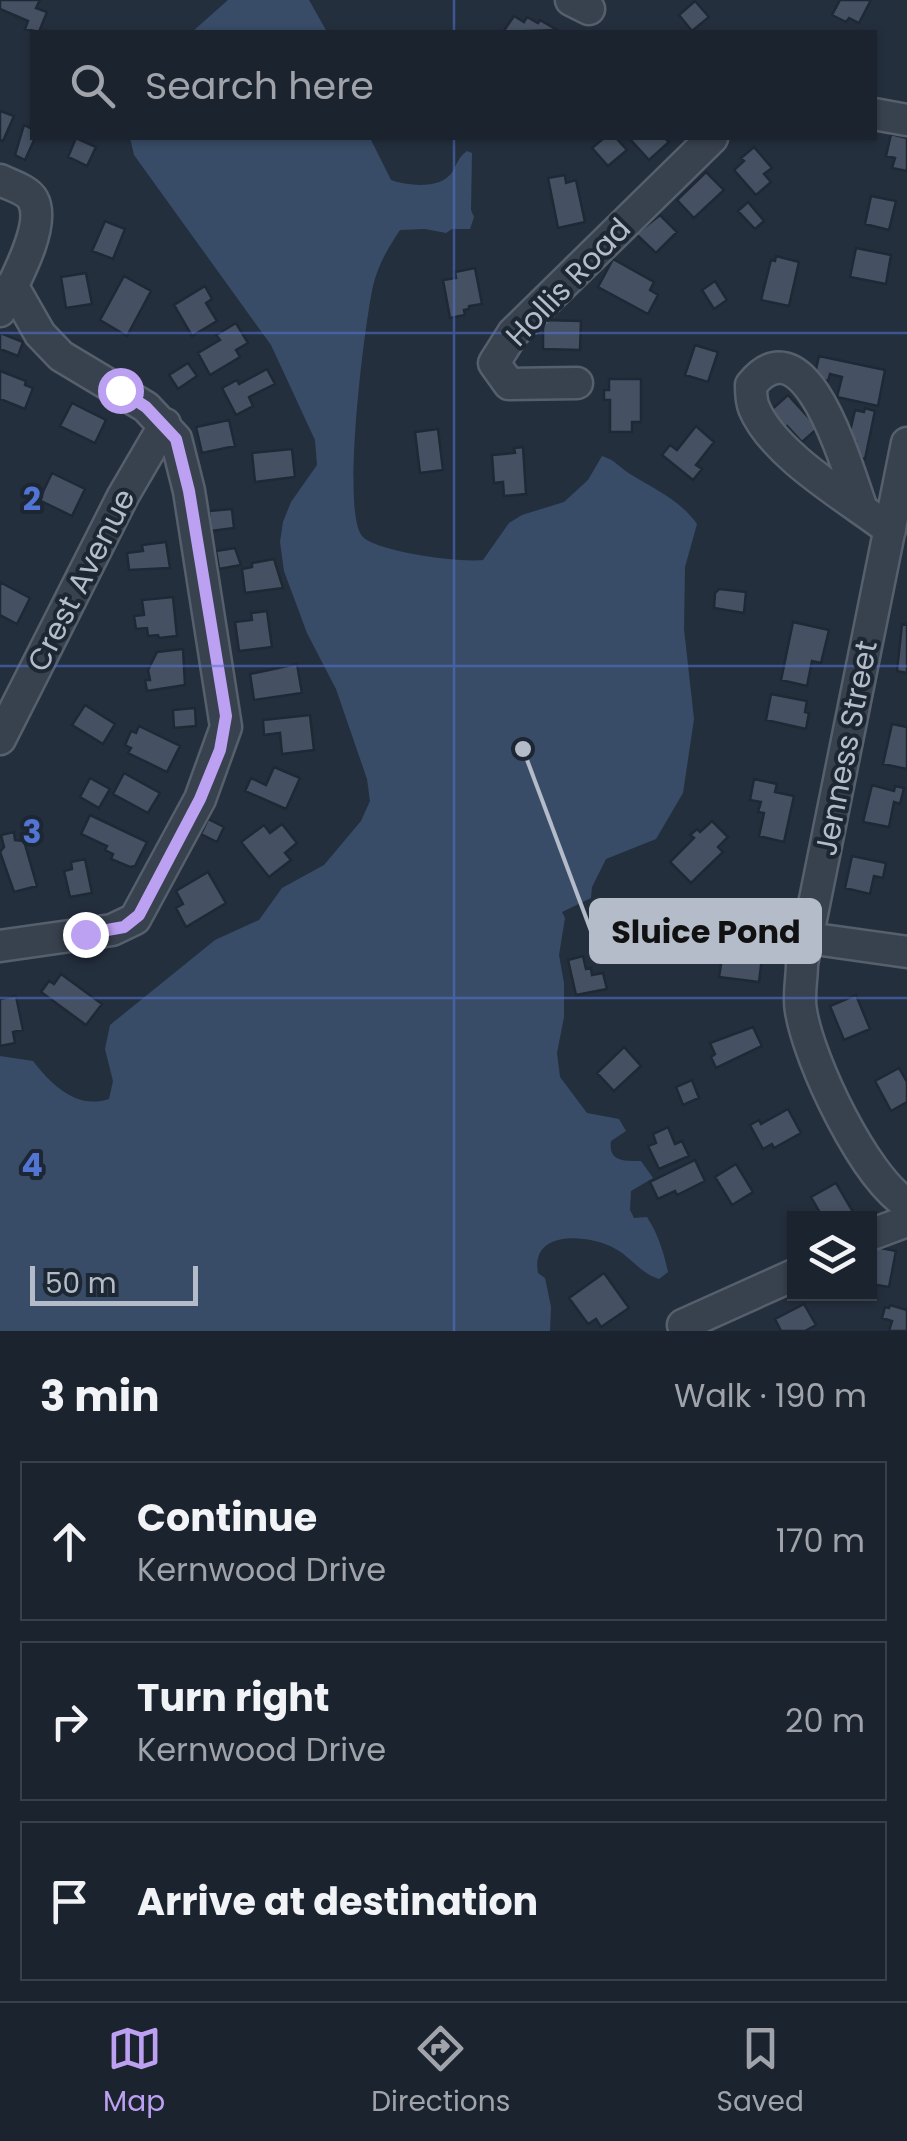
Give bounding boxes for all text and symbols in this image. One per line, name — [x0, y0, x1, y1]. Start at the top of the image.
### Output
search box — [30, 30, 877, 140]
icon: search — [65, 58, 120, 113]
text: Search here — [145, 59, 374, 112]
street label: Hollis Road — [496, 208, 640, 356]
route start — [98, 368, 144, 414]
text: 2 — [23, 476, 41, 521]
street label: Crest Avenue — [16, 481, 146, 679]
street label: Jenness Street — [804, 637, 888, 859]
text: 3 — [22, 809, 42, 854]
callout: Sluice Pond — [591, 900, 820, 962]
text: Sluice Pond — [611, 909, 801, 954]
route end — [63, 912, 109, 958]
text: 4 — [21, 1142, 43, 1187]
map controls — [787, 1211, 877, 1301]
button: layers — [787, 1211, 877, 1301]
scale bar — [30, 1261, 198, 1306]
text: 50 m — [45, 1264, 116, 1303]
text: 3 min — [40, 1367, 160, 1426]
text: Walk · 190 m — [674, 1373, 867, 1418]
text: Continue — [137, 1491, 317, 1544]
icon: ahead — [42, 1514, 97, 1569]
text: 170 m — [776, 1518, 865, 1563]
text: Kernwood Drive — [137, 1547, 386, 1592]
text: Turn right — [137, 1671, 329, 1724]
icon: right — [42, 1694, 97, 1749]
text: 20 m — [785, 1698, 865, 1743]
text: Kernwood Drive — [137, 1727, 386, 1772]
icon: arrive — [42, 1874, 97, 1929]
text: Arrive at destination — [137, 1875, 538, 1928]
tab: Map — [103, 2021, 165, 2123]
tab: Directions — [371, 2021, 510, 2123]
tab: Saved — [717, 2021, 804, 2123]

